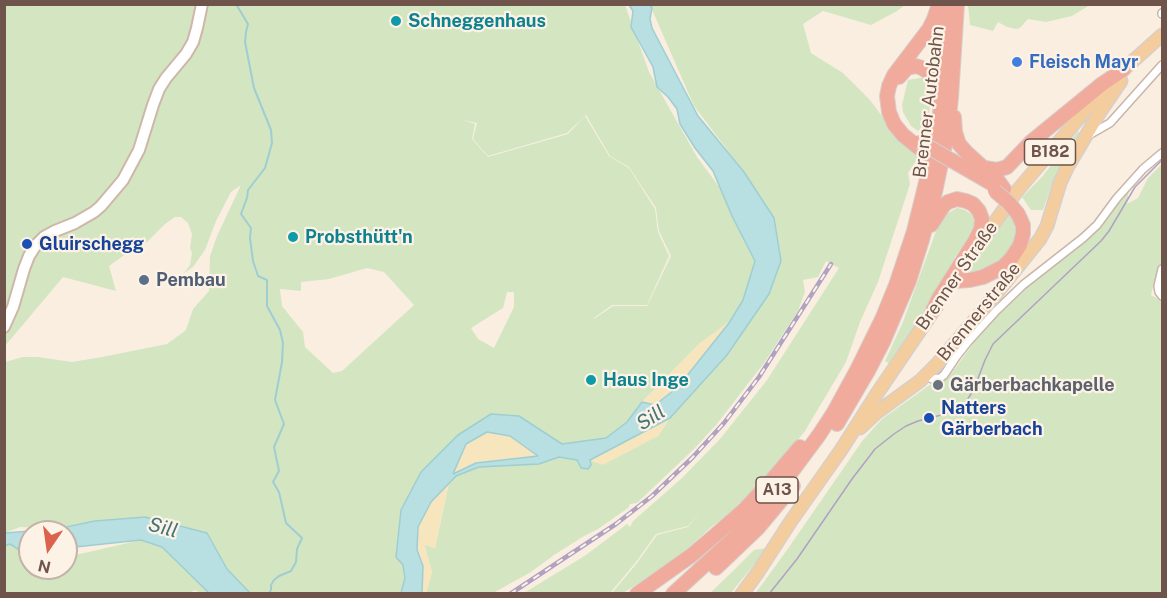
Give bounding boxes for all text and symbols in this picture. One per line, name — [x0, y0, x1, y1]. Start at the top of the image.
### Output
place label: Schneggenhaus — [408, 10, 546, 32]
marker: Schneggenhaus — [389, 14, 403, 28]
street label: Brenner Autobahn — [909, 25, 949, 179]
place label: Fleisch Mayr — [1029, 51, 1139, 73]
marker: Fleisch Mayr — [1010, 55, 1024, 69]
road number: B182 — [1024, 139, 1076, 165]
street label: Brenner Straße — [912, 217, 1002, 335]
place label: Probsthütt'n — [305, 226, 413, 248]
marker: Probsthütt'n — [286, 230, 300, 244]
place label: Gluirschegg — [39, 233, 144, 255]
marker: Gluirschegg — [20, 237, 34, 251]
street label: Brennerstraße — [933, 258, 1025, 366]
place label: Pembau — [156, 269, 226, 291]
marker: Pembau — [137, 273, 151, 287]
place label: Haus Inge — [603, 369, 689, 391]
marker: Haus Inge — [584, 373, 598, 387]
place label: Gärberbachkapelle — [950, 374, 1115, 396]
marker: Gärberbachkapelle — [931, 378, 945, 392]
place label: Natters Gärberbach — [941, 397, 1043, 440]
water label: Sill — [632, 400, 670, 436]
marker: Natters Gärberbach — [922, 411, 936, 425]
road number: A13 — [756, 477, 798, 503]
water label: Sill — [146, 513, 180, 543]
north arrow — [18, 520, 78, 580]
text: N — [36, 555, 53, 577]

